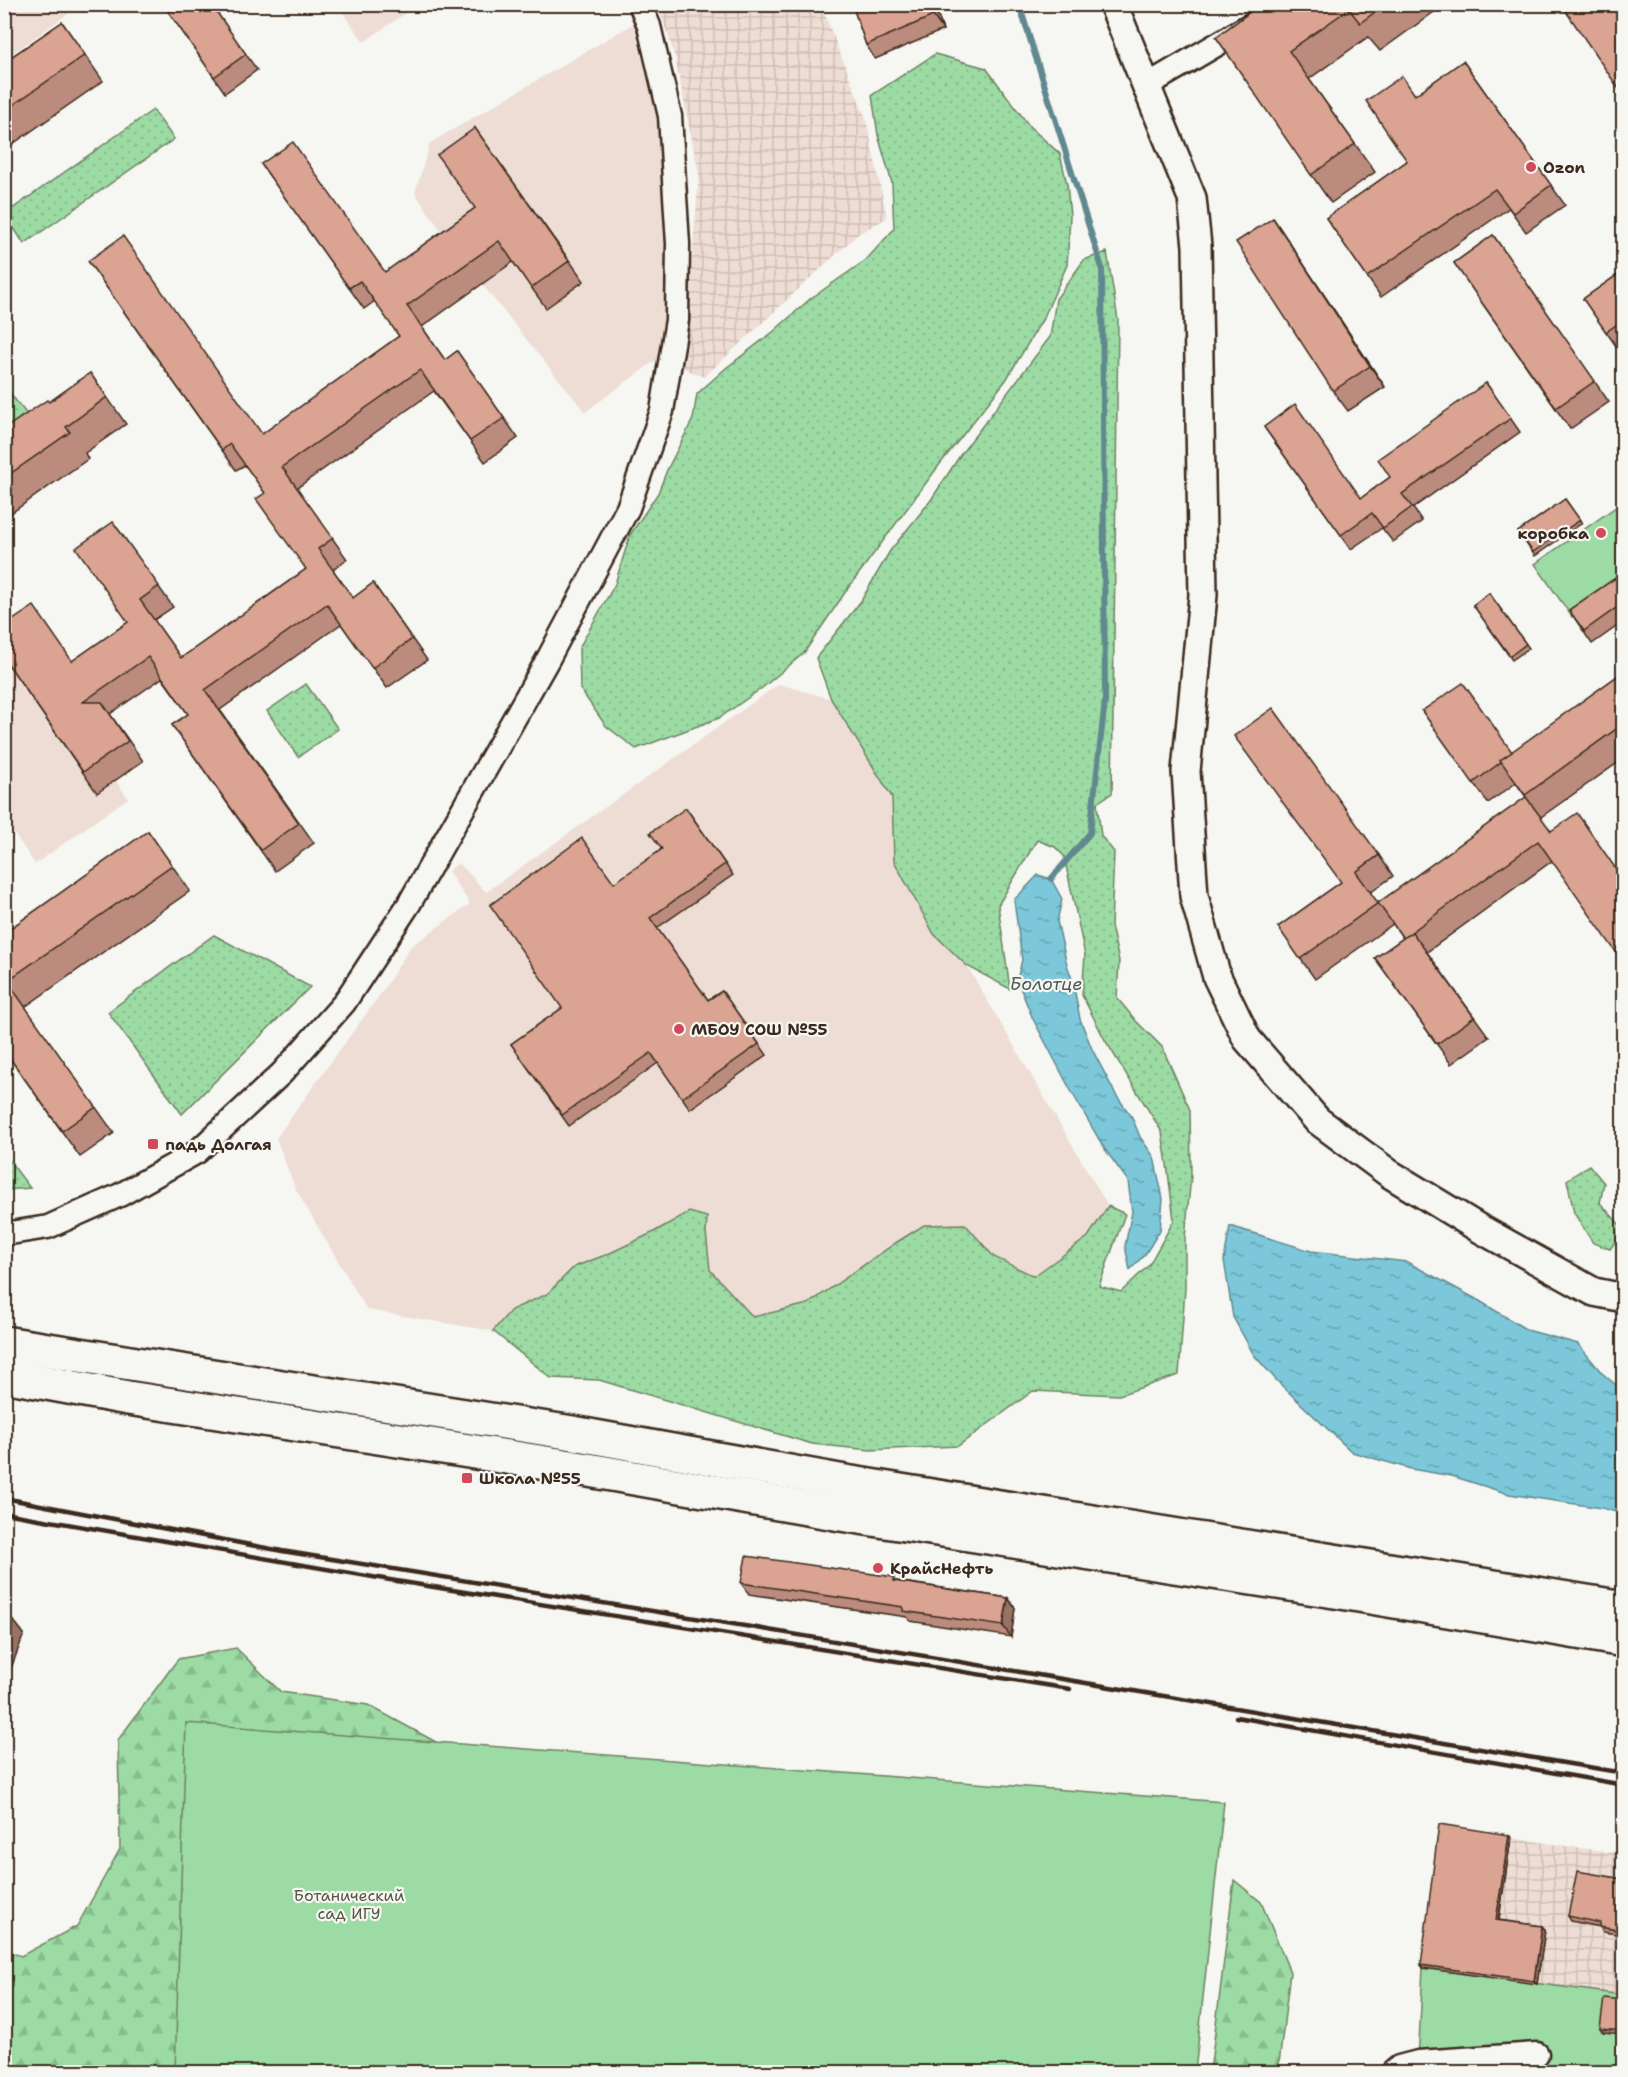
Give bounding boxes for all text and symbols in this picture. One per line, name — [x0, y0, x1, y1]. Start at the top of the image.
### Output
place label: Ozon — [1543, 157, 1586, 178]
marker: Ozon — [1524, 160, 1538, 174]
place label: коробка — [1518, 523, 1589, 544]
marker: коробка — [1594, 526, 1608, 540]
water label: Болотце — [1010, 972, 1082, 996]
place label: МБОУ СОШ №55 — [691, 1019, 828, 1040]
marker: МБОУ СОШ №55 — [672, 1022, 686, 1036]
place label: падь Долгая — [165, 1134, 272, 1155]
marker: падь Долгая — [146, 1137, 160, 1151]
place label: Школа №55 — [479, 1468, 581, 1489]
marker: Школа №55 — [460, 1471, 474, 1485]
place label: КрайсНефть — [890, 1558, 993, 1579]
marker: КрайсНефть — [871, 1561, 885, 1575]
park label: Ботанический сад ИГУ — [294, 1885, 404, 1924]

